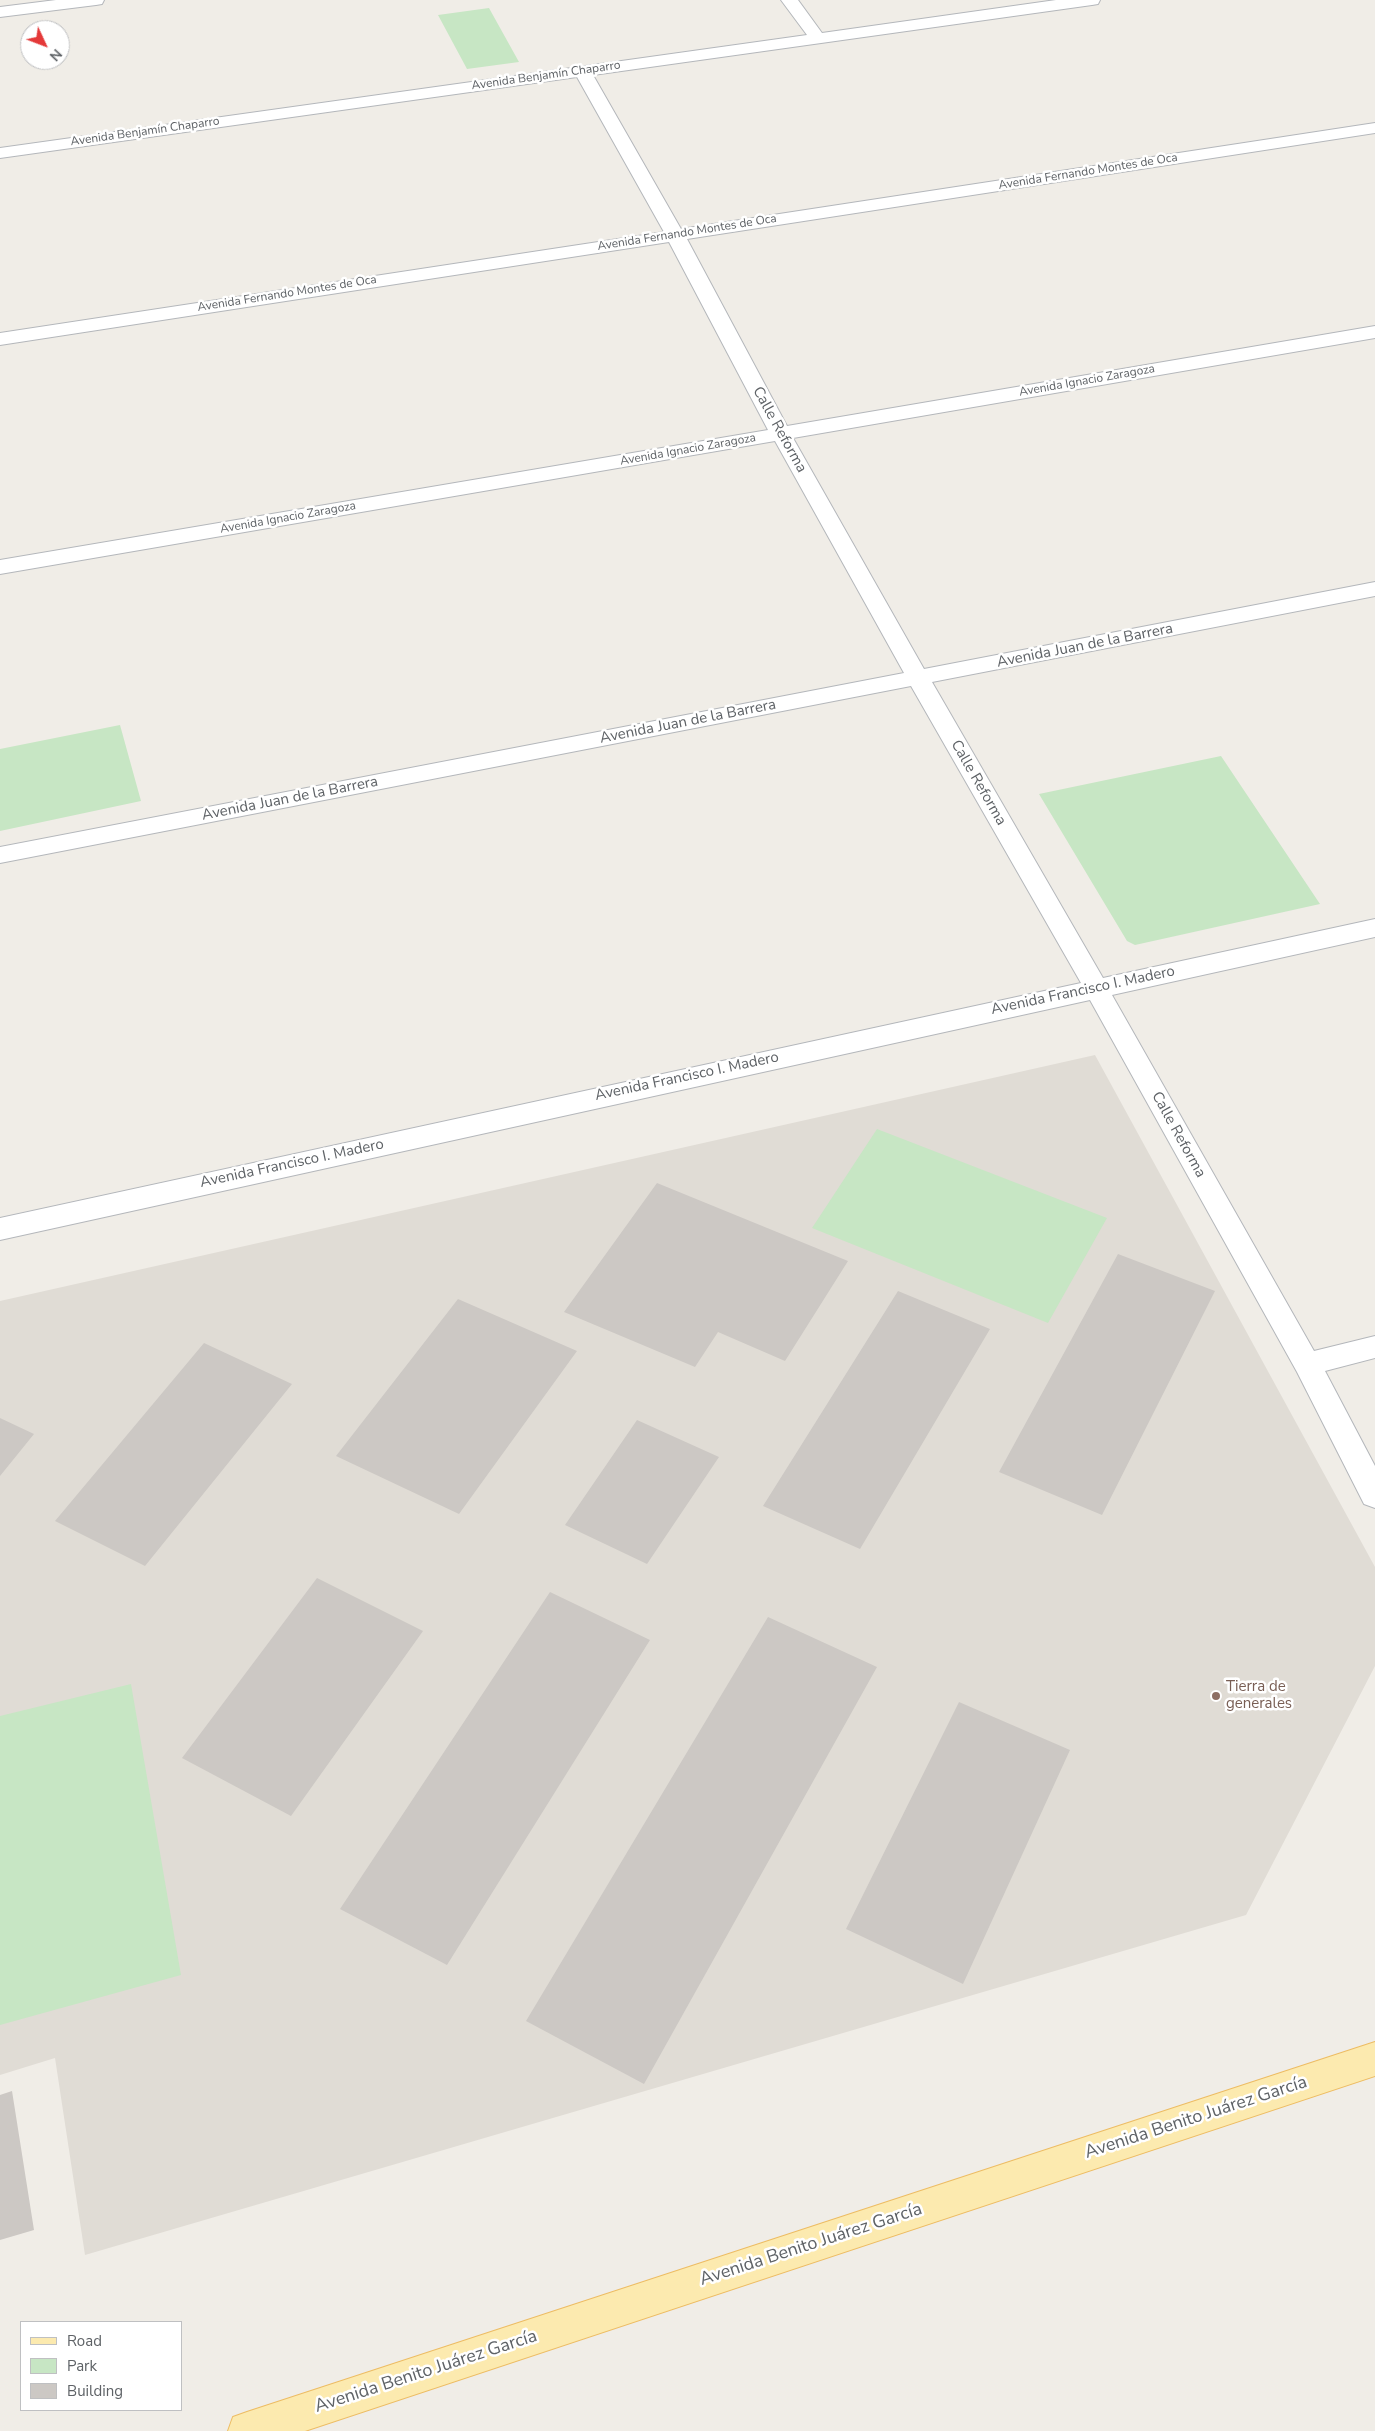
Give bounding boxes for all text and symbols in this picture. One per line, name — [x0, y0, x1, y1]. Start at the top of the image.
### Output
north arrow — [20, 20, 70, 70]
text: N — [45, 45, 66, 65]
street label: Avenida Benjamín Chaparro — [471, 58, 621, 94]
street label: Avenida Benjamín Chaparro — [70, 114, 220, 150]
street label: Avenida Fernando Montes de Oca — [997, 151, 1179, 193]
street label: Avenida Fernando Montes de Oca — [596, 212, 778, 254]
street label: Avenida Fernando Montes de Oca — [196, 273, 378, 315]
street label: Avenida Ignacio Zaragoza — [1018, 362, 1156, 400]
street label: Calle Reforma — [748, 384, 810, 476]
street label: Avenida Ignacio Zaragoza — [619, 431, 757, 469]
street label: Avenida Ignacio Zaragoza — [219, 499, 357, 537]
street label: Avenida Juan de la Barrera — [995, 620, 1175, 672]
street label: Avenida Juan de la Barrera — [598, 696, 778, 748]
street label: Calle Reforma — [946, 737, 1010, 829]
street label: Avenida Juan de la Barrera — [200, 773, 380, 825]
street label: Avenida Francisco I. Madero — [989, 963, 1177, 1019]
street label: Avenida Francisco I. Madero — [593, 1049, 781, 1105]
street label: Calle Reforma — [1147, 1089, 1209, 1181]
street label: Avenida Francisco I. Madero — [198, 1136, 386, 1192]
place label: Tierra de generales — [1226, 1678, 1292, 1713]
marker: Tierra de generales — [1210, 1690, 1222, 1702]
street label: Avenida Benito Juárez García — [1082, 2072, 1310, 2164]
street label: Avenida Benito Juárez García — [697, 2199, 925, 2291]
legend — [20, 2321, 182, 2411]
street label: Avenida Benito Juárez García — [312, 2326, 540, 2418]
text: Road — [67, 2331, 102, 2351]
text: Park — [67, 2356, 97, 2376]
text: Building — [67, 2381, 123, 2401]

